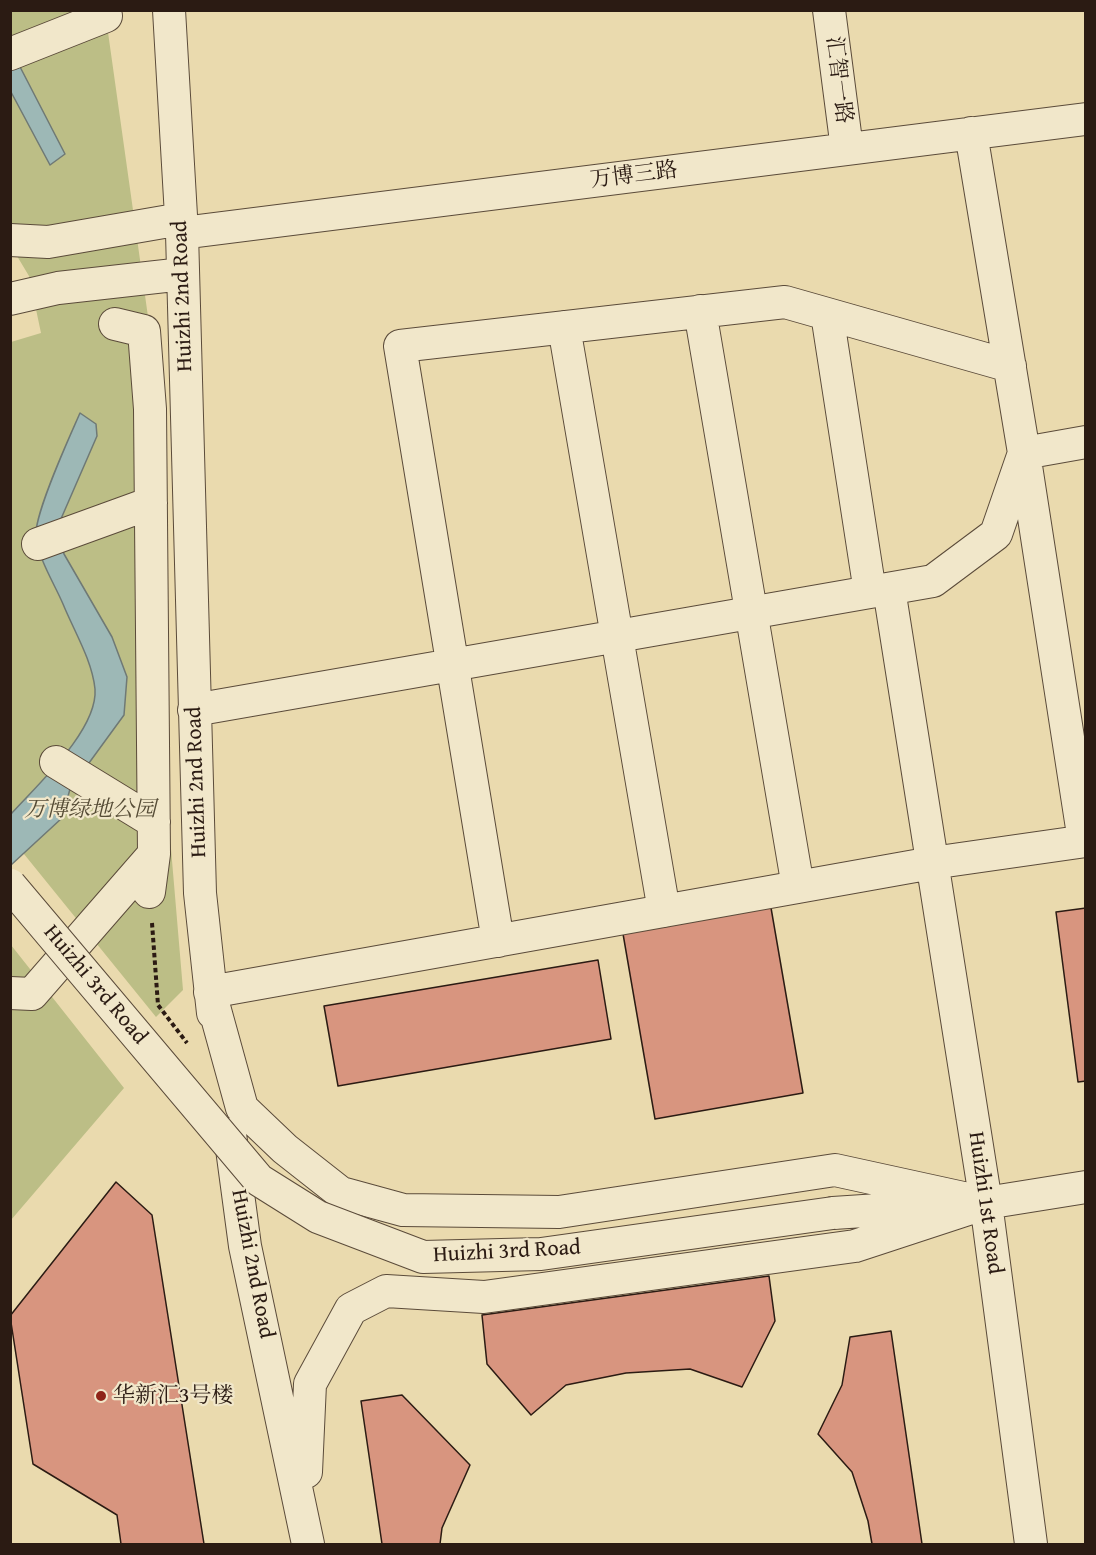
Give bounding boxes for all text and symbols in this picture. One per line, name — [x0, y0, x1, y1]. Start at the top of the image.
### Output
street label: 汇智一路 — [820, 35, 856, 125]
street label: 万博三路 — [589, 158, 679, 194]
street label: Huizhi 2nd Road — [167, 220, 199, 372]
street label: Huizhi 2nd Road — [181, 706, 213, 858]
park label: 万博绿地公园 — [24, 797, 156, 823]
street label: Huizhi 3rd Road — [37, 920, 153, 1050]
street label: Huizhi 1st Road — [962, 1130, 1008, 1276]
street label: Huizhi 2nd Road — [225, 1187, 279, 1341]
street label: Huizhi 3rd Road — [433, 1235, 581, 1269]
place label: 华新汇3号楼 — [113, 1383, 234, 1409]
marker: 华新汇3号楼 — [94, 1389, 108, 1403]

